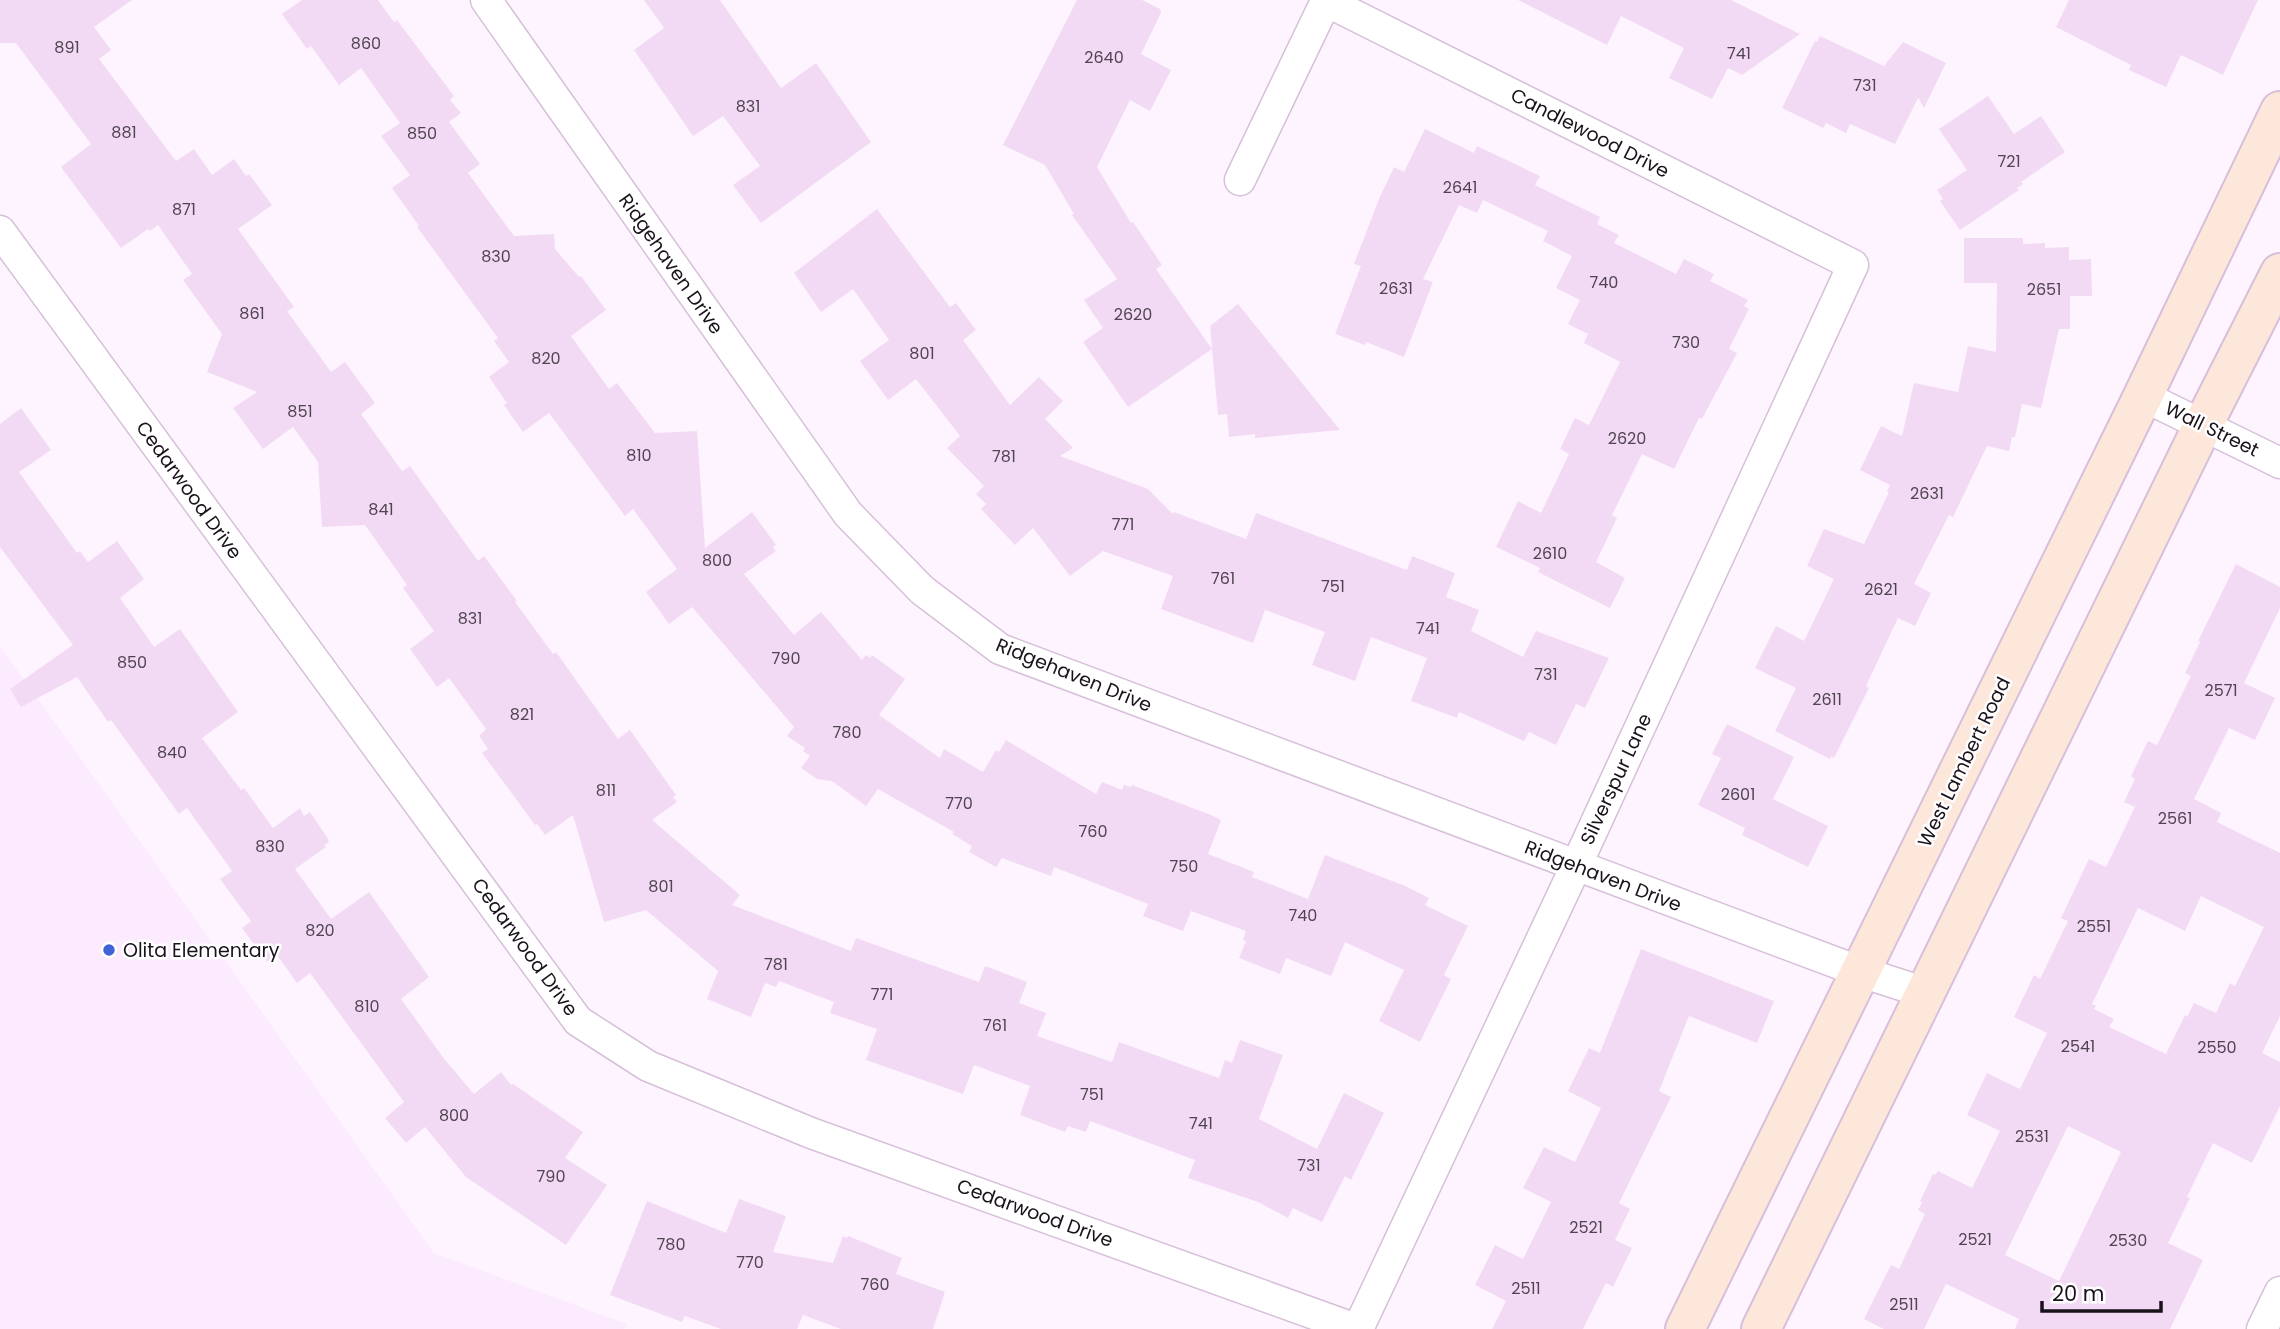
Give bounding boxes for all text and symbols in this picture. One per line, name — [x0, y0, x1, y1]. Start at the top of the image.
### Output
house number: 860 — [351, 32, 381, 55]
house number: 891 — [54, 36, 80, 59]
house number: 741 — [1727, 42, 1751, 65]
house number: 2640 — [1084, 46, 1124, 69]
house number: 731 — [1853, 74, 1877, 97]
street label: Candlewood Drive — [1506, 81, 1674, 185]
house number: 831 — [736, 95, 760, 118]
house number: 881 — [111, 121, 137, 144]
house number: 850 — [407, 122, 437, 145]
house number: 721 — [1997, 150, 2021, 173]
house number: 2641 — [1443, 176, 1477, 199]
street label: Ridgehaven Drive — [612, 188, 730, 340]
house number: 871 — [172, 198, 196, 221]
house number: 830 — [481, 245, 511, 268]
house number: 740 — [1590, 271, 1618, 294]
house number: 2631 — [1379, 277, 1413, 300]
house number: 2651 — [2027, 278, 2061, 301]
house number: 861 — [239, 302, 265, 325]
house number: 2620 — [1114, 303, 1152, 326]
house number: 730 — [1672, 331, 1700, 354]
house number: 801 — [909, 342, 935, 365]
house number: 820 — [531, 347, 561, 370]
street label: Wall Street — [2160, 395, 2264, 463]
house number: 851 — [287, 400, 313, 423]
street label: Cedarwood Drive — [130, 415, 248, 565]
house number: 2620 — [1608, 427, 1646, 450]
house number: 810 — [626, 444, 652, 467]
house number: 781 — [992, 445, 1016, 468]
house number: 2631 — [1910, 482, 1944, 505]
house number: 841 — [368, 498, 394, 521]
house number: 771 — [1112, 513, 1134, 536]
house number: 2610 — [1533, 542, 1567, 565]
house number: 800 — [702, 549, 732, 572]
house number: 761 — [1211, 567, 1235, 590]
house number: 751 — [1321, 575, 1345, 598]
house number: 2621 — [1864, 578, 1898, 601]
house number: 831 — [458, 607, 482, 630]
house number: 741 — [1416, 617, 1440, 640]
street label: Ridgehaven Drive — [992, 631, 1156, 719]
house number: 790 — [772, 647, 800, 670]
house number: 850 — [117, 651, 147, 674]
house number: 731 — [1534, 663, 1558, 686]
street label: West Lambert Road — [1911, 673, 2017, 851]
house number: 2571 — [2204, 679, 2238, 702]
house number: 2611 — [1812, 688, 1842, 711]
house number: 821 — [510, 703, 534, 726]
street label: Silverspur Lane — [1574, 709, 1658, 849]
house number: 780 — [833, 721, 861, 744]
house number: 840 — [157, 741, 187, 764]
house number: 811 — [596, 779, 616, 802]
house number: 2601 — [1721, 783, 1755, 806]
house number: 770 — [945, 792, 973, 815]
house number: 2561 — [2158, 807, 2192, 830]
house number: 760 — [1079, 820, 1107, 843]
street label: Ridgehaven Drive — [1521, 834, 1685, 918]
house number: 830 — [255, 835, 285, 858]
house number: 750 — [1170, 855, 1198, 878]
street label: Cedarwood Drive — [466, 872, 584, 1022]
house number: 801 — [648, 875, 674, 898]
house number: 740 — [1289, 904, 1317, 927]
house number: 2551 — [2077, 915, 2111, 938]
house number: 820 — [305, 919, 335, 942]
place label: Olita Elementary — [123, 937, 280, 964]
marker: Olita Elementary — [101, 942, 117, 958]
house number: 781 — [764, 953, 788, 976]
house number: 771 — [871, 983, 893, 1006]
house number: 810 — [354, 995, 380, 1018]
house number: 761 — [983, 1014, 1007, 1037]
house number: 2541 — [2061, 1035, 2095, 1058]
house number: 2550 — [2197, 1036, 2237, 1059]
house number: 751 — [1080, 1083, 1104, 1106]
house number: 800 — [439, 1104, 469, 1127]
house number: 741 — [1189, 1112, 1213, 1135]
house number: 2531 — [2015, 1125, 2049, 1148]
house number: 731 — [1297, 1154, 1321, 1177]
house number: 790 — [537, 1165, 565, 1188]
street label: Cedarwood Drive — [953, 1172, 1117, 1254]
house number: 2521 — [1569, 1216, 1603, 1239]
house number: 2521 — [1958, 1228, 1992, 1251]
house number: 2530 — [2109, 1229, 2147, 1252]
house number: 780 — [657, 1233, 685, 1256]
house number: 770 — [736, 1251, 764, 1274]
scale bar — [2042, 1270, 2161, 1314]
house number: 760 — [861, 1273, 889, 1296]
house number: 2511 — [1511, 1277, 1541, 1300]
text: 20 m — [2052, 1279, 2105, 1308]
house number: 2511 — [1889, 1293, 1919, 1316]

